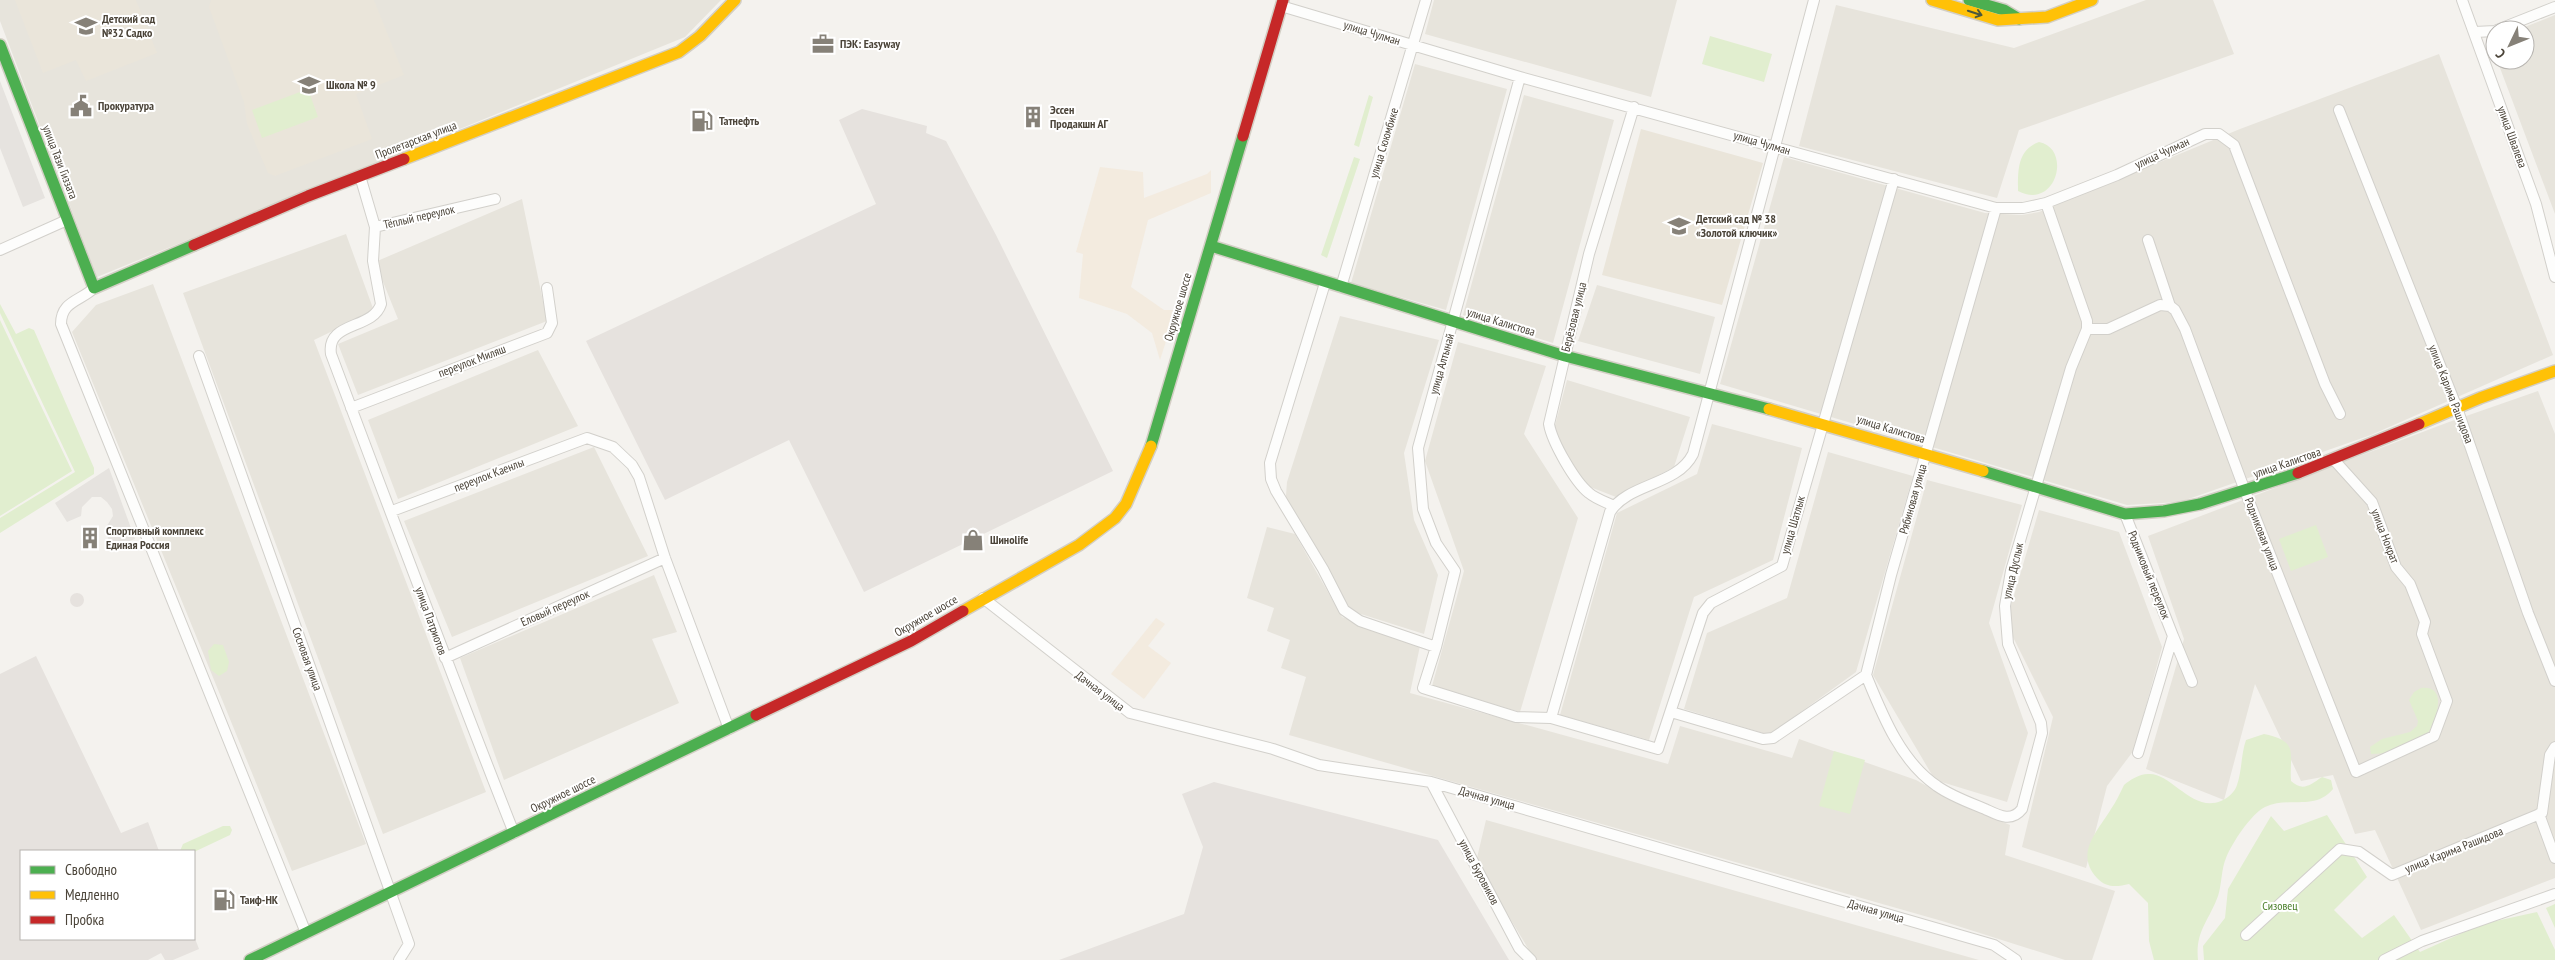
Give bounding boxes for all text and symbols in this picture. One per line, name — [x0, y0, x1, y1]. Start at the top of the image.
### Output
one-way arrow — [1967, 9, 1983, 18]
place label: Детский сад №32 Садко — [102, 11, 155, 40]
school or university icon: Детский сад №32 Садко — [73, 13, 99, 39]
street label: улица Чулман — [1342, 17, 1402, 48]
north arrow — [2485, 20, 2535, 70]
office icon: ПЭК: Easyway — [810, 31, 836, 57]
place label: ПЭК: Easyway — [840, 36, 900, 51]
text: С — [2491, 45, 2509, 62]
school or university icon: Школа № 9 — [296, 72, 322, 98]
place label: Школа № 9 — [326, 77, 376, 92]
public building icon: Прокуратура — [68, 93, 94, 119]
place label: Прокуратура — [98, 98, 154, 113]
place label: Эссен Продакшн АГ — [1050, 102, 1108, 131]
building icon: Эссен Продакшн АГ — [1020, 104, 1046, 130]
street label: улица Швалева — [2494, 104, 2531, 170]
street label: улица Сююмбике — [1366, 106, 1401, 180]
fuel station icon: Татнефть — [689, 108, 715, 134]
place label: Татнефть — [719, 113, 759, 128]
street label: Пролетарская улица — [373, 117, 459, 162]
street label: улица Тази Гиззата — [39, 123, 82, 201]
street label: улица Чулман — [1732, 127, 1792, 158]
street label: улица Чулман — [2132, 133, 2191, 172]
street label: Тёплый переулок — [382, 201, 456, 232]
place label: Детский сад № 38 «Золотой ключик» — [1696, 211, 1777, 240]
school or university icon: Детский сад № 38 «Золотой ключик» — [1666, 213, 1692, 239]
street label: Окружное шоссе — [1161, 271, 1194, 343]
street label: Берёзовая улица — [1558, 280, 1589, 353]
street label: улица Калистова — [1465, 304, 1537, 339]
street label: улица Алтынай — [1426, 332, 1457, 396]
street label: переулок Миляш — [436, 341, 508, 380]
street label: улица Карима Рашидова — [2426, 342, 2477, 445]
street label: улица Калистова — [1855, 411, 1927, 446]
street label: улица Калистова — [2251, 444, 2323, 481]
street label: переулок Каенлы — [452, 454, 526, 495]
street label: Рябиновая улица — [1895, 462, 1930, 536]
street label: улица Шатлык — [1777, 494, 1808, 556]
street label: Родниковая улица — [2242, 495, 2283, 573]
street label: улица Нократ — [2368, 506, 2403, 565]
place label: Спортивный комплекс Единая Россия — [106, 523, 204, 552]
building icon: Спортивный комплекс Единая Россия — [77, 525, 103, 551]
shop icon: Шиноlife — [960, 527, 986, 553]
street label: Родниковый переулок — [2125, 528, 2174, 622]
place label: Шиноlife — [990, 532, 1029, 547]
street label: улица Дуслык — [1999, 541, 2026, 601]
street label: улица Патриотов — [412, 585, 451, 657]
street label: Еловый переулок — [518, 586, 592, 629]
street label: Окружное шоссе — [891, 591, 960, 640]
street label: Сосновая улица — [289, 625, 326, 693]
street label: Дачная улица — [1073, 667, 1128, 714]
street label: Окружное шоссе — [528, 771, 598, 816]
street label: Дачная улица — [1457, 782, 1517, 813]
street label: улица Карима Рашидова — [2403, 823, 2505, 876]
street label: улица Буровиков — [1456, 836, 1503, 907]
legend — [20, 850, 195, 940]
text: Свободно — [65, 860, 117, 879]
text: Медленно — [65, 885, 119, 904]
fuel station icon: Таиф-НК — [211, 887, 237, 913]
place label: Таиф-НК — [240, 892, 279, 907]
street label: Дачная улица — [1846, 895, 1906, 926]
park label: Сизовец — [2262, 898, 2298, 913]
text: Пробка — [65, 910, 104, 929]

